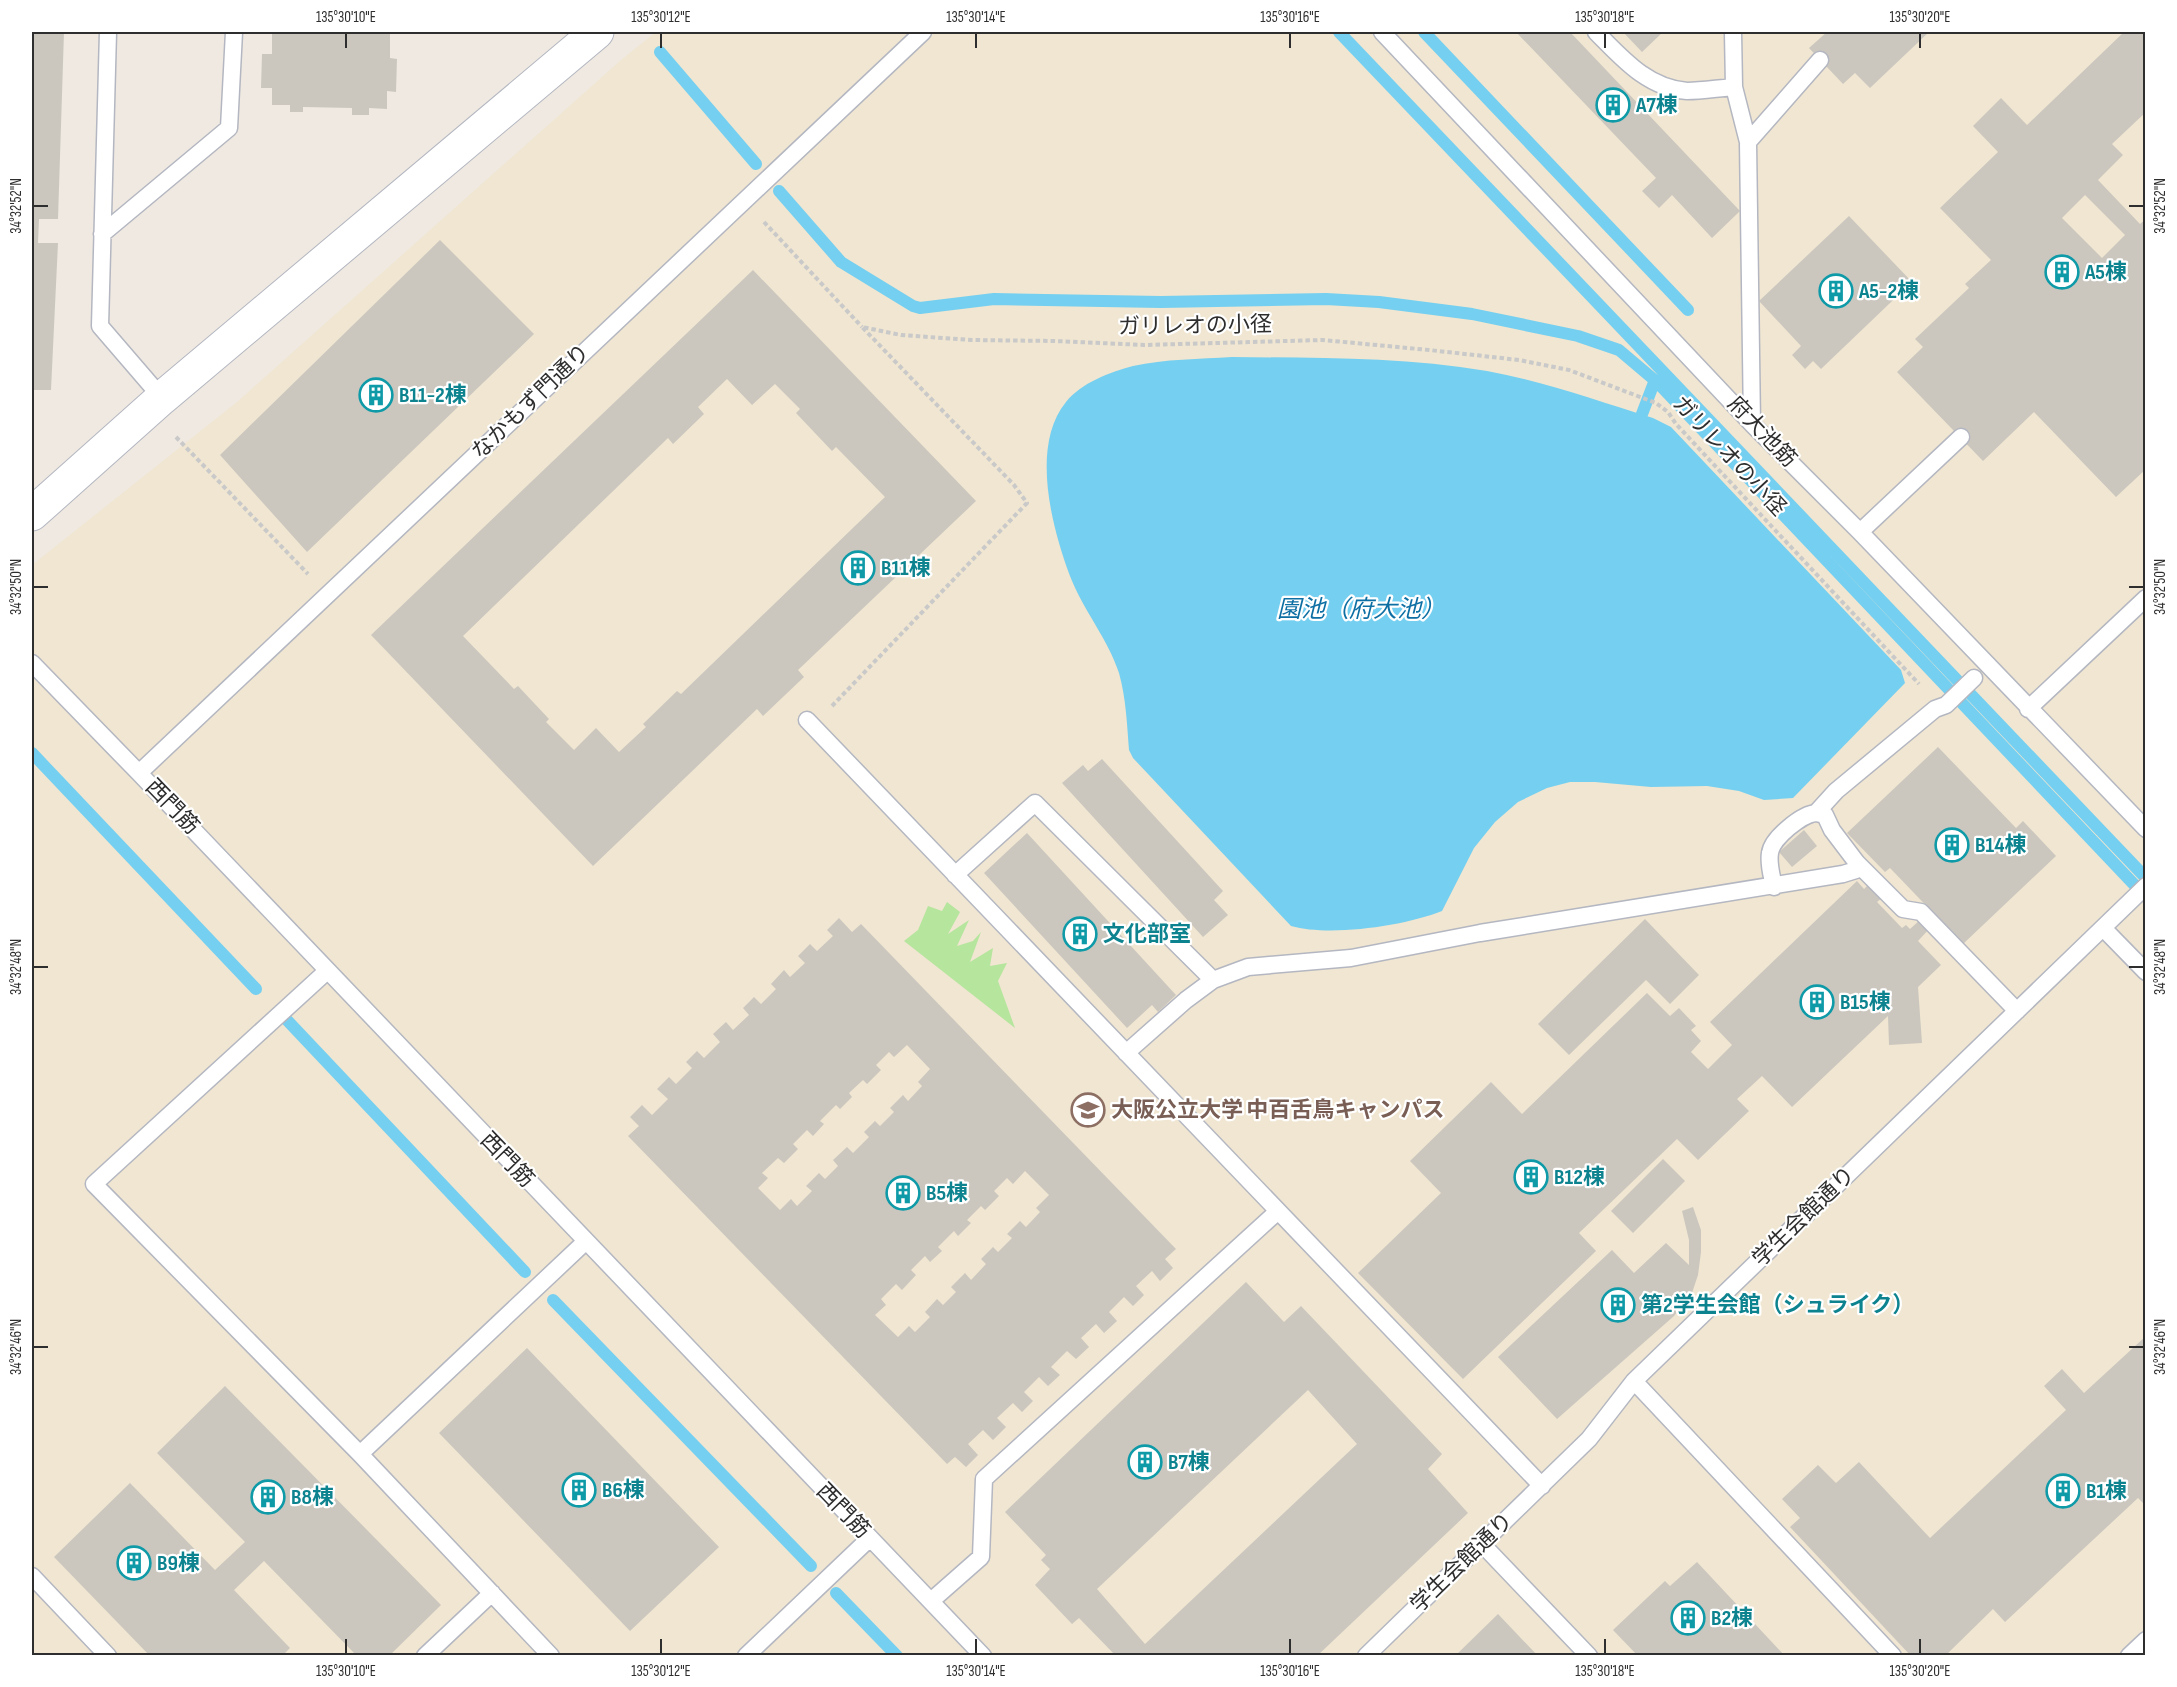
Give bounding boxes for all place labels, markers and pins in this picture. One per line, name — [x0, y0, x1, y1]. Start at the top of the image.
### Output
building icon: A7棟 — [1595, 87, 1631, 123]
place label: A7棟 — [1635, 92, 1678, 119]
building icon: A5棟 — [2044, 254, 2080, 290]
place label: A5棟 — [2084, 259, 2127, 286]
building icon: A5-2棟 — [1818, 273, 1854, 309]
place label: A5-2棟 — [1858, 278, 1919, 305]
building icon: B11-2棟 — [358, 377, 394, 413]
place label: B11-2棟 — [399, 382, 467, 409]
building icon: B11棟 — [840, 550, 876, 586]
place label: B11棟 — [881, 555, 931, 582]
building icon: B14棟 — [1934, 827, 1970, 863]
place label: B14棟 — [1975, 832, 2027, 859]
building icon: 文化部室 — [1062, 916, 1098, 952]
place label: 文化部室 — [1103, 921, 1191, 948]
building icon: B15棟 — [1799, 984, 1835, 1020]
place label: B15棟 — [1840, 989, 1891, 1016]
school or university icon: 大阪公立大学 中百舌鳥キャンパス — [1070, 1092, 1106, 1128]
place label: 大阪公立大学 中百舌鳥キャンパス — [1111, 1097, 1444, 1124]
building icon: B12棟 — [1513, 1159, 1549, 1195]
place label: B12棟 — [1554, 1164, 1605, 1191]
building icon: B5棟 — [885, 1175, 921, 1211]
place label: B5棟 — [926, 1180, 968, 1207]
building icon: 第2学生会館（シュライク） — [1600, 1287, 1636, 1323]
place label: 第2学生会館（シュライク） — [1641, 1292, 1914, 1319]
building icon: B7棟 — [1127, 1444, 1163, 1480]
place label: B7棟 — [1168, 1449, 1210, 1476]
building icon: B6棟 — [561, 1472, 597, 1508]
building icon: B1棟 — [2045, 1473, 2081, 1509]
place label: B6棟 — [602, 1477, 645, 1504]
place label: B1棟 — [2086, 1478, 2127, 1505]
building icon: B8棟 — [250, 1479, 286, 1515]
place label: B8棟 — [291, 1484, 334, 1511]
building icon: B9棟 — [116, 1545, 152, 1581]
place label: B9棟 — [157, 1550, 200, 1577]
building icon: B2棟 — [1670, 1600, 1706, 1636]
place label: B2棟 — [1711, 1605, 1753, 1632]

